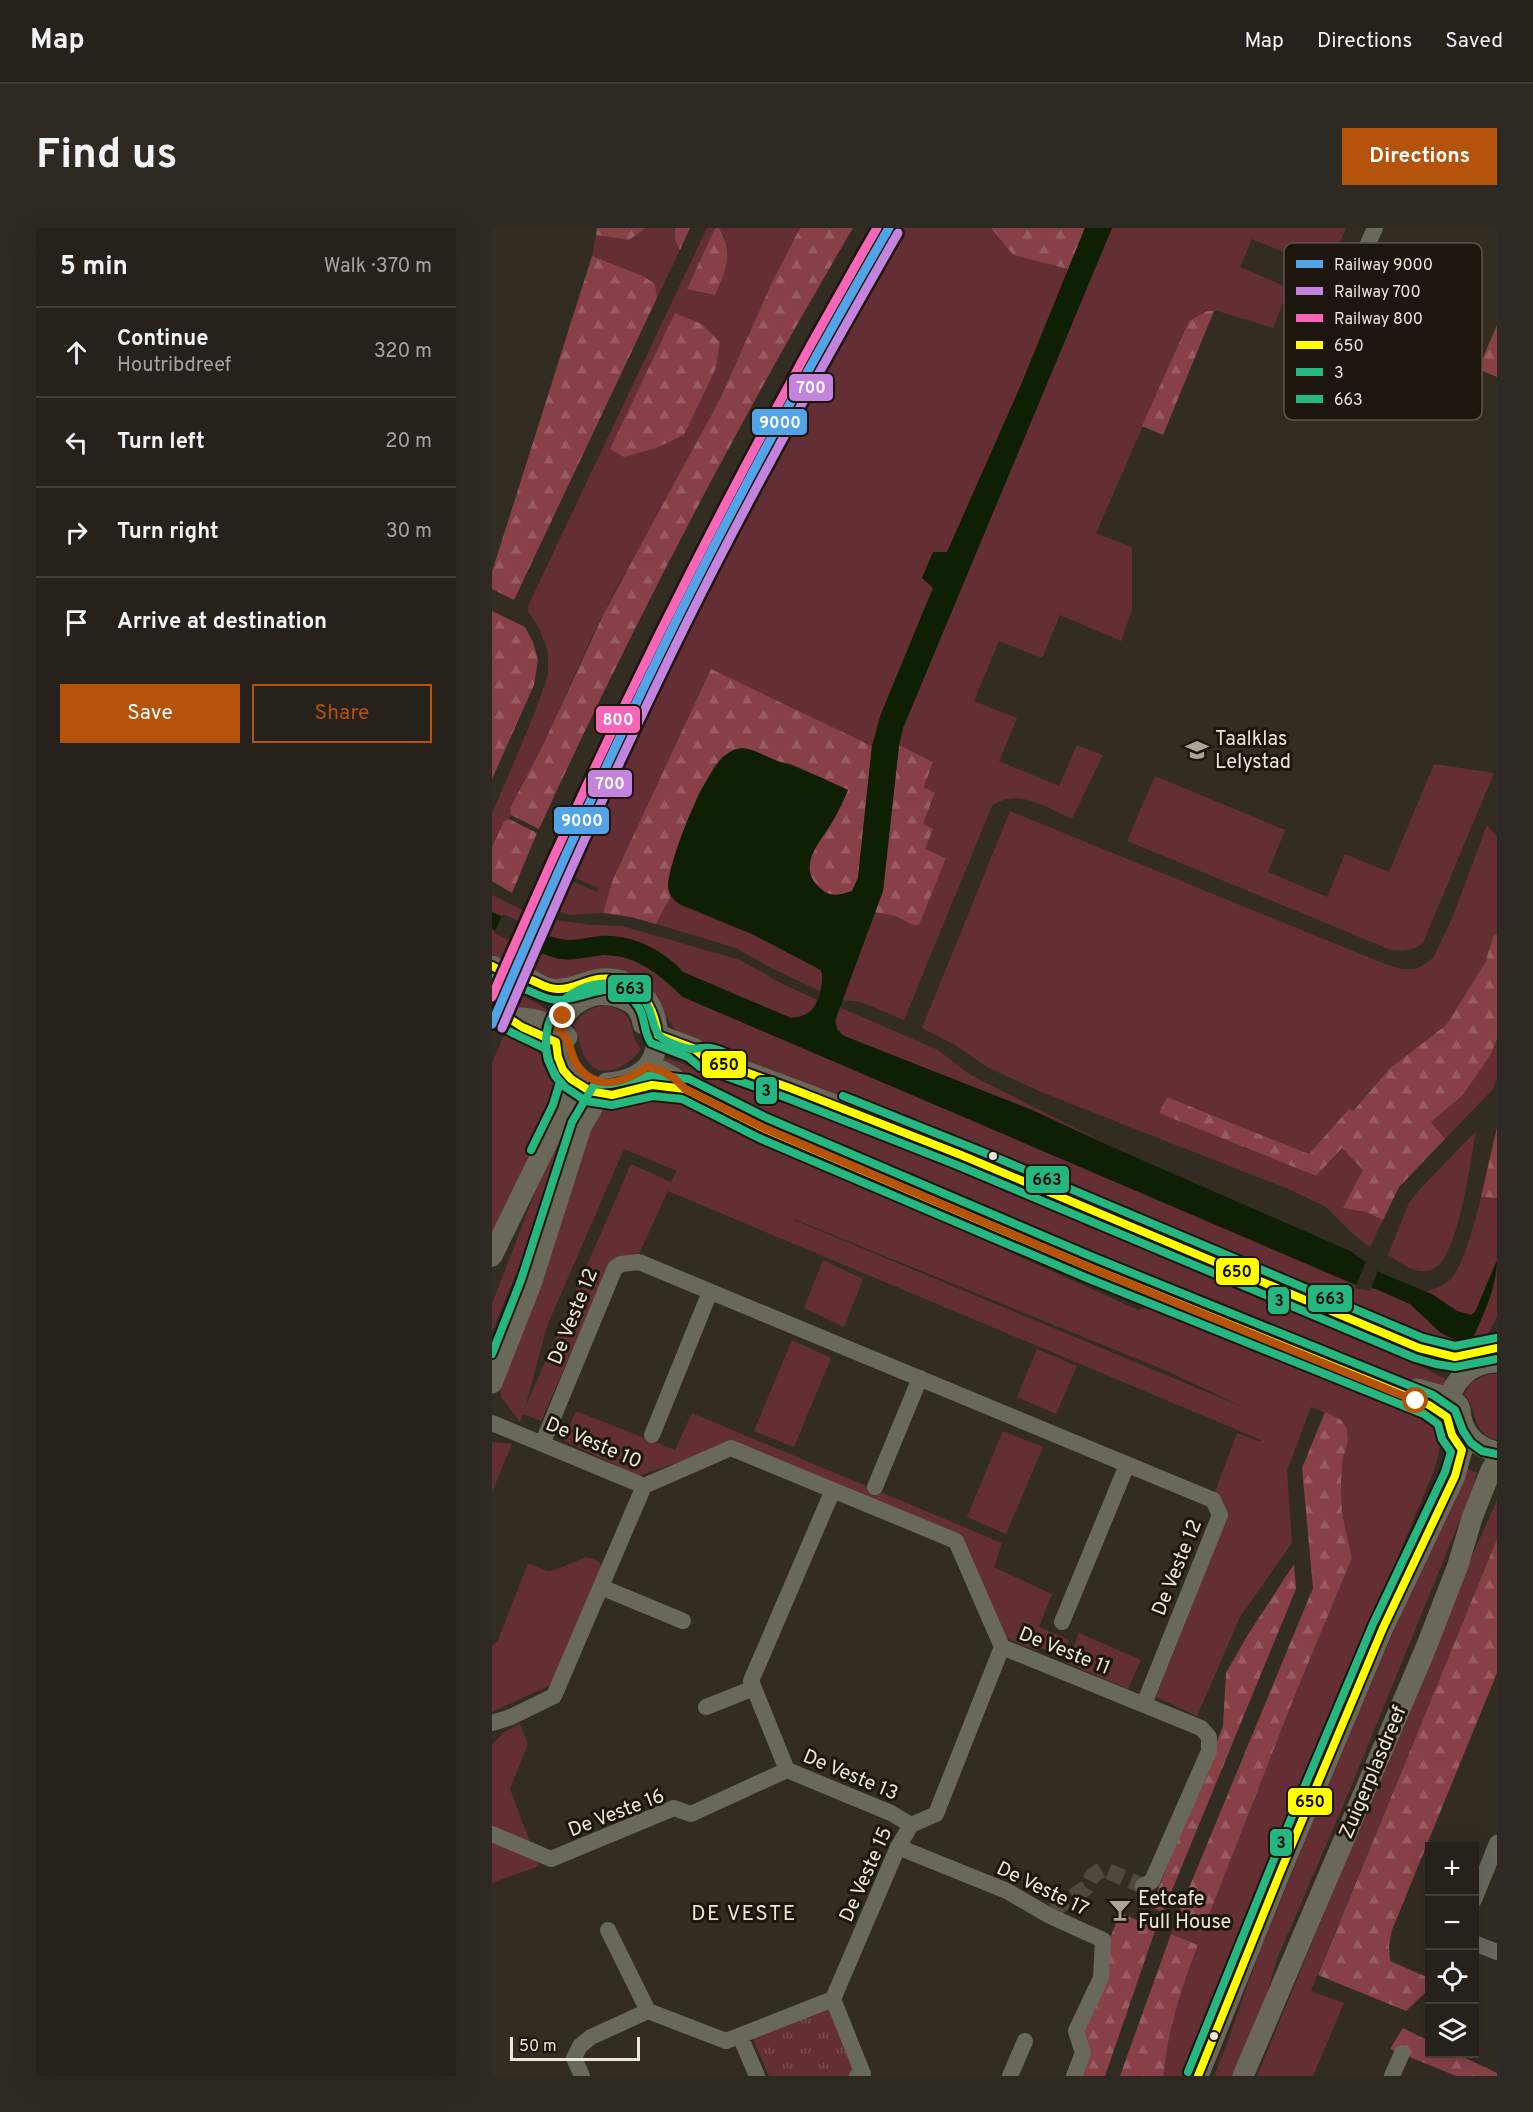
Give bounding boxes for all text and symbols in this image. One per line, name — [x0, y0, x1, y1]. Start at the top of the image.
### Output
text: Map — [30, 23, 85, 59]
text: Map — [1244, 28, 1284, 55]
text: Directions — [1317, 28, 1412, 55]
text: Saved — [1445, 28, 1503, 55]
button: Directions — [1342, 128, 1497, 185]
text: Find us — [36, 130, 177, 183]
legend — [1284, 243, 1482, 420]
text: 5 min — [60, 251, 128, 284]
text: Walk · 370 m — [324, 254, 432, 280]
text: Railway 9000 — [1334, 256, 1433, 276]
text: Railway 700 — [1334, 283, 1421, 303]
text: Railway 800 — [1334, 310, 1423, 330]
text: Continue — [117, 326, 208, 353]
icon: ahead — [60, 336, 93, 369]
text: 650 — [1334, 337, 1364, 357]
text: 320 m — [374, 339, 432, 365]
text: Houtribdreef — [117, 353, 231, 379]
text: 3 — [1334, 364, 1344, 384]
line badge: 700 — [788, 373, 834, 402]
text: 700 — [796, 379, 826, 399]
text: 663 — [1334, 391, 1363, 411]
line badge: 9000 — [751, 408, 808, 436]
text: 9000 — [759, 414, 801, 434]
icon: left — [60, 426, 93, 459]
text: Turn left — [117, 429, 205, 456]
text: 20 m — [385, 429, 432, 455]
icon: right — [60, 516, 93, 549]
text: Turn right — [117, 519, 219, 546]
text: 30 m — [386, 519, 432, 545]
icon: arrive — [60, 606, 93, 639]
text: Arrive at destination — [117, 609, 327, 636]
button: Save — [60, 684, 240, 743]
button: Share — [252, 684, 432, 743]
line badge: 800 — [595, 705, 641, 734]
text: 800 — [603, 711, 633, 731]
place label: Taalklas Lelystad — [1215, 727, 1291, 776]
school or university icon: Taalklas Lelystad — [1184, 737, 1210, 763]
line badge: 700 — [587, 769, 633, 798]
text: 700 — [595, 775, 625, 795]
line badge: 9000 — [553, 806, 610, 835]
text: 9000 — [561, 812, 603, 832]
line badge: 663 — [607, 974, 652, 1003]
text: 663 — [615, 980, 645, 1000]
route end — [549, 1002, 575, 1028]
line badge: 650 — [701, 1050, 747, 1079]
text: 650 — [709, 1056, 739, 1076]
line badge: 3 — [755, 1076, 778, 1105]
text: 3 — [761, 1082, 771, 1102]
unlabelled marker — [987, 1150, 999, 1162]
line badge: 663 — [1025, 1165, 1070, 1194]
text: 663 — [1032, 1171, 1062, 1191]
line badge: 650 — [1215, 1257, 1260, 1286]
text: 650 — [1222, 1263, 1252, 1283]
street label: De Veste 12 — [543, 1265, 605, 1369]
line badge: 663 — [1307, 1284, 1353, 1313]
line badge: 3 — [1267, 1286, 1290, 1315]
text: 663 — [1315, 1290, 1345, 1310]
text: 3 — [1274, 1292, 1284, 1312]
route start — [1402, 1387, 1428, 1413]
street label: De Veste 10 — [541, 1412, 645, 1476]
street label: De Veste 12 — [1147, 1516, 1209, 1620]
street label: De Veste 11 — [1015, 1622, 1114, 1682]
street label: Zuigerplasdreef — [1334, 1702, 1414, 1843]
street label: De Veste 13 — [799, 1744, 902, 1808]
street label: De Veste 16 — [565, 1784, 669, 1844]
line badge: 650 — [1287, 1787, 1333, 1816]
text: 650 — [1295, 1793, 1325, 1813]
street label: De Veste 15 — [834, 1823, 899, 1927]
line badge: 3 — [1269, 1828, 1293, 1857]
text: 3 — [1276, 1834, 1286, 1854]
map controls — [1425, 1842, 1479, 2058]
button: + — [1425, 1842, 1479, 1896]
street label: De Veste 17 — [992, 1856, 1093, 1923]
place label: Eetcafe Full House — [1138, 1887, 1231, 1936]
button: − — [1425, 1896, 1479, 1950]
bar icon: Eetcafe Full House — [1107, 1897, 1133, 1923]
district label: DE VESTE — [691, 1901, 797, 1928]
button: locate — [1425, 1950, 1479, 2004]
button: layers — [1425, 2004, 1479, 2058]
unlabelled marker — [1208, 2030, 1220, 2042]
scale bar — [510, 2034, 640, 2062]
text: 50 m — [519, 2037, 557, 2057]

